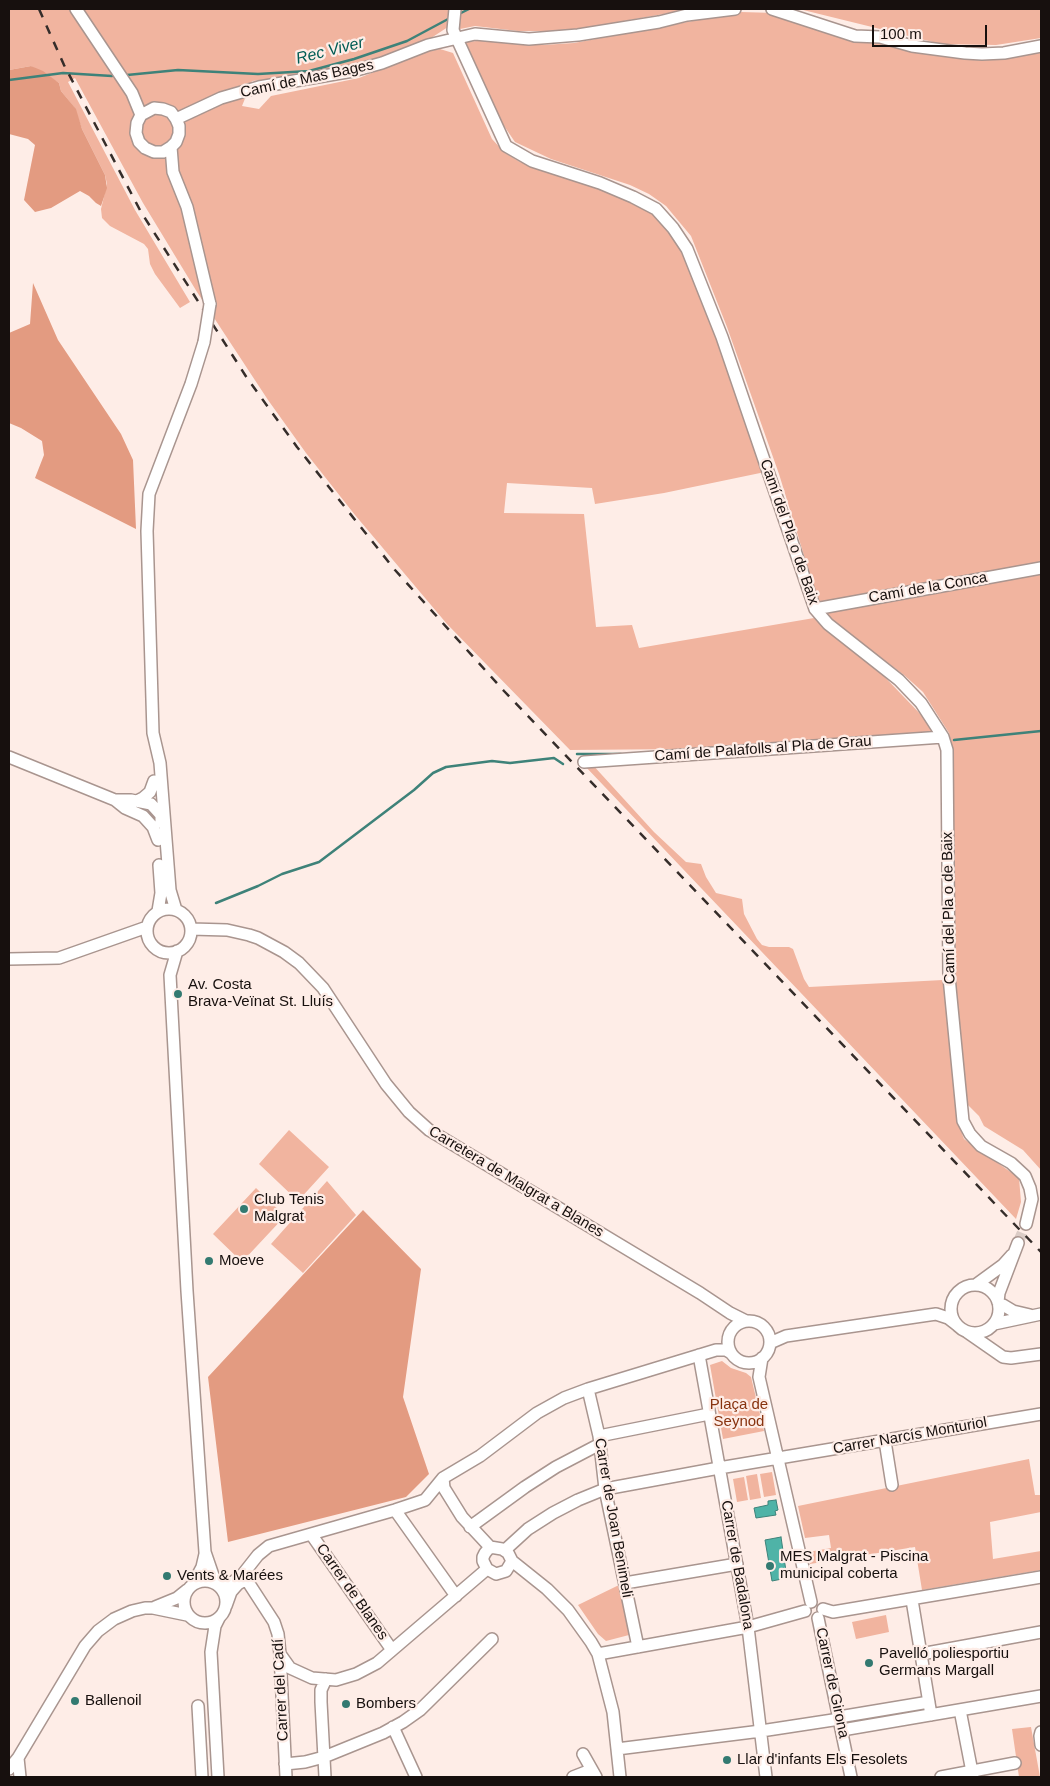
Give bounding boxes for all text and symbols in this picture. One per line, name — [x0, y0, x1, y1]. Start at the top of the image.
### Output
scale bar — [875, 15, 990, 47]
text: 100 m — [880, 25, 922, 42]
water label: Rec Viver — [294, 33, 366, 69]
street label: Camí de Mas Bages — [239, 56, 375, 102]
street label: Camí del Pla o de Baix — [756, 457, 822, 607]
street label: Camí de la Conca — [867, 569, 989, 607]
street label: Camí de Palafolls al Pla de Grau — [654, 732, 872, 766]
street label: Camí del Pla o de Baix — [939, 832, 959, 984]
place label: Av. Costa Brava-Veïnat St. Lluís — [188, 976, 333, 1011]
marker: Av. Costa Brava-Veïnat St. Lluís — [172, 988, 184, 1000]
street label: Carretera de Malgrat a Blanes — [425, 1123, 607, 1241]
place label: Club Tenis Malgrat — [254, 1191, 324, 1226]
marker: Club Tenis Malgrat — [238, 1203, 250, 1215]
place label: Moeve — [219, 1252, 264, 1270]
marker: Moeve — [203, 1255, 215, 1267]
park label: Plaça de Seynod — [710, 1396, 768, 1431]
street label: Carrer Narcís Monturiol — [832, 1414, 988, 1458]
street label: Carrer de Joan Benimeli — [590, 1437, 636, 1599]
street label: Carrer de Badalona — [717, 1499, 757, 1631]
street label: Carrer de Blanes — [312, 1540, 392, 1644]
place label: MES Malgrat - Piscina municipal coberta — [780, 1548, 928, 1583]
marker: MES Malgrat - Piscina municipal coberta — [764, 1560, 776, 1572]
place label: Vents & Marées — [177, 1567, 283, 1585]
marker: Vents & Marées — [161, 1570, 173, 1582]
street label: Carrer de Girona — [811, 1626, 853, 1740]
street label: Carrer del Cadí — [269, 1638, 293, 1742]
place label: Pavelló poliesportiu Germans Margall — [879, 1645, 1009, 1680]
marker: Pavelló poliesportiu Germans Margall — [863, 1657, 875, 1669]
place label: Ballenoil — [85, 1692, 142, 1710]
marker: Ballenoil — [69, 1695, 81, 1707]
place label: Bombers — [356, 1695, 416, 1713]
marker: Bombers — [340, 1698, 352, 1710]
place label: Llar d'infants Els Fesolets — [737, 1751, 907, 1769]
marker: Llar d'infants Els Fesolets — [721, 1754, 733, 1766]

